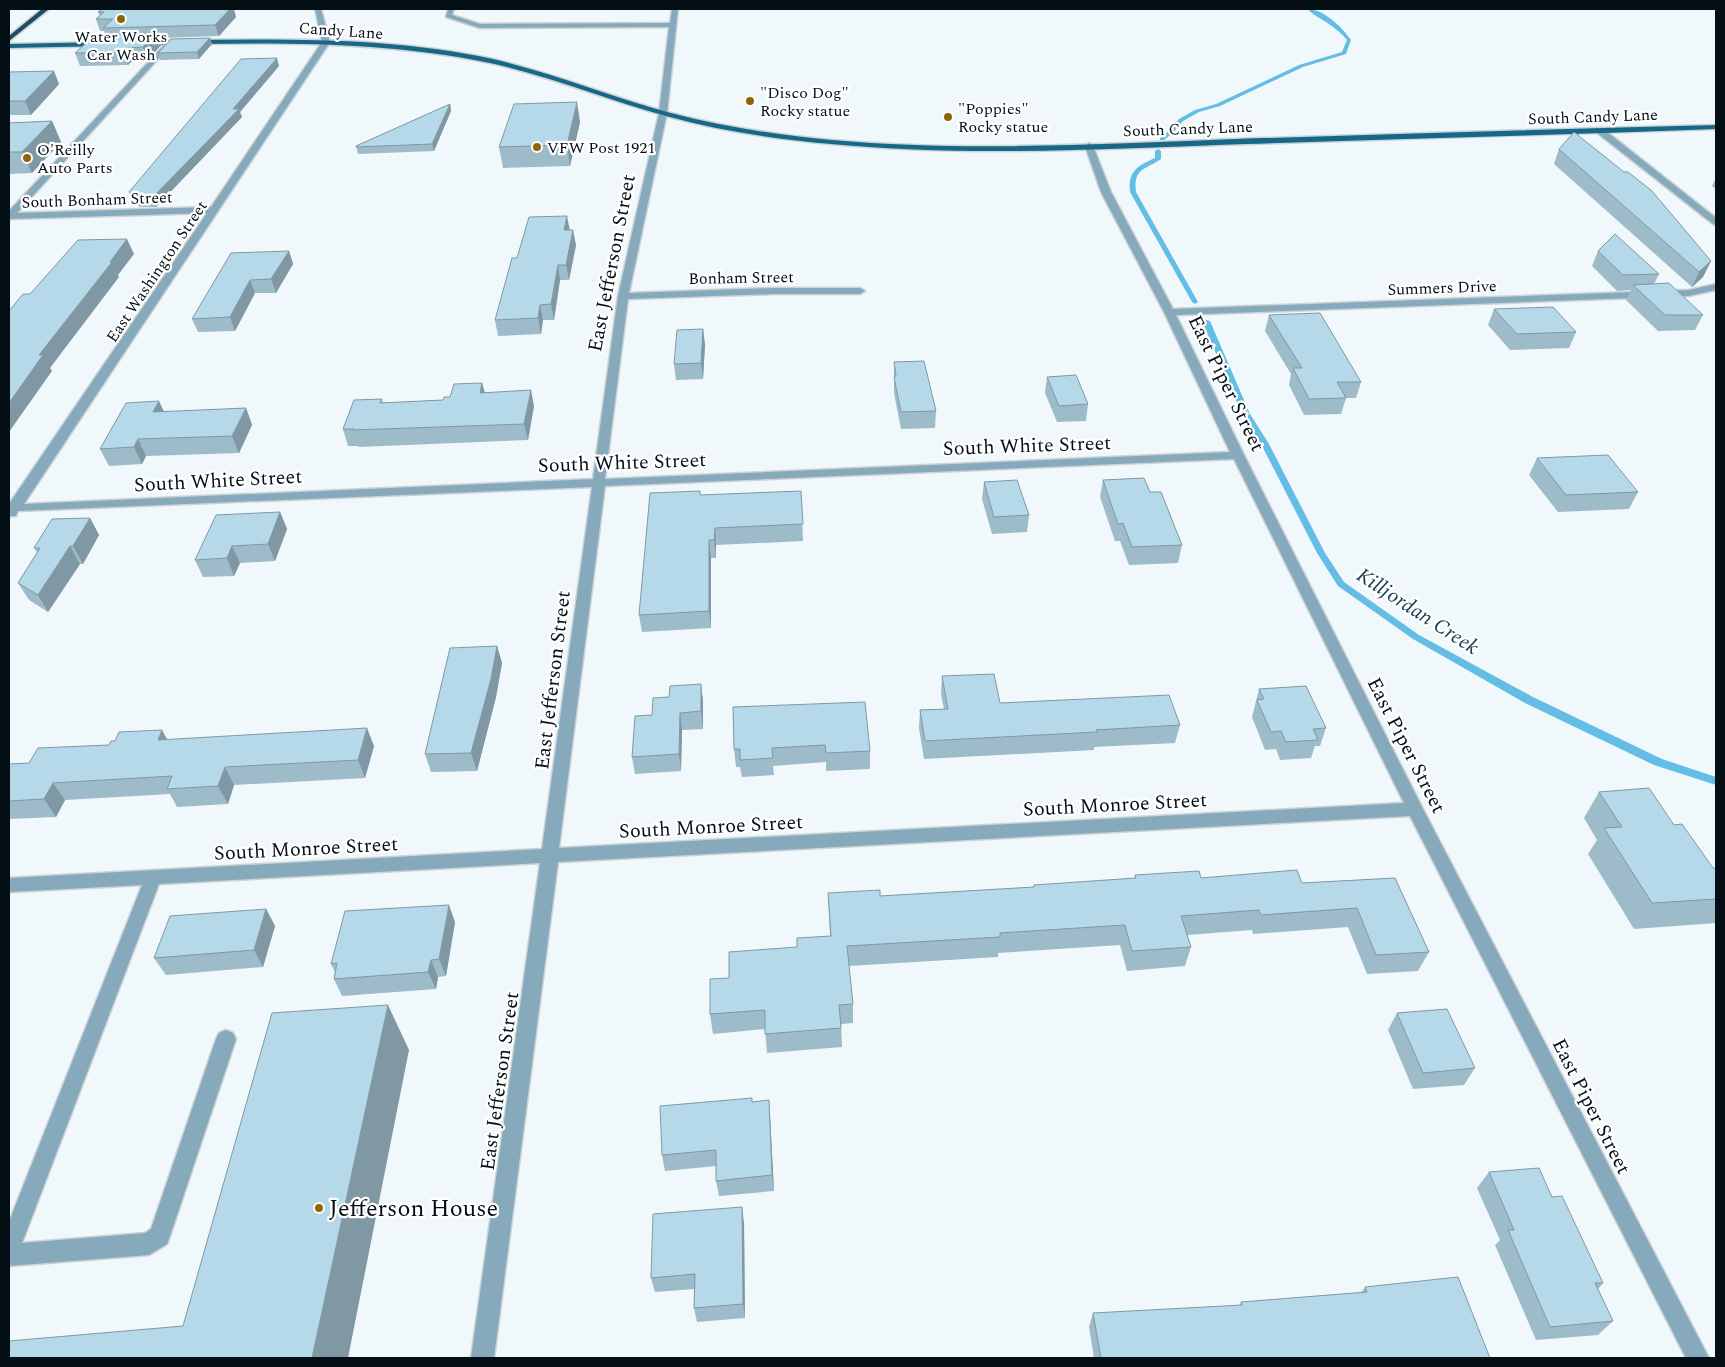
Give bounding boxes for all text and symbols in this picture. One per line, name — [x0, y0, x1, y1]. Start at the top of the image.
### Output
marker: Water Works Car Wash — [115, 13, 127, 25]
street label: Candy Lane — [298, 16, 384, 46]
place label: Water Works Car Wash — [75, 25, 167, 67]
place label: "Disco Dog" Rocky statue — [760, 81, 850, 123]
marker: "Disco Dog" Rocky statue — [744, 95, 756, 107]
place label: "Poppies" Rocky statue — [958, 97, 1048, 139]
street label: South Candy Lane — [1528, 103, 1658, 131]
marker: "Poppies" Rocky statue — [942, 111, 954, 123]
street label: South Candy Lane — [1123, 115, 1253, 143]
place label: VFW Post 1921 — [547, 136, 655, 160]
place label: O'Reilly Auto Parts — [37, 138, 113, 180]
marker: VFW Post 1921 — [531, 141, 543, 153]
marker: O'Reilly Auto Parts — [21, 152, 33, 164]
street label: East Jefferson Street — [580, 172, 644, 355]
street label: South Bonham Street — [21, 185, 173, 215]
street label: East Washington Street — [100, 196, 214, 347]
street label: Bonham Street — [688, 265, 794, 291]
street label: Summers Drive — [1387, 274, 1497, 302]
street label: East Piper Street — [1180, 310, 1272, 457]
street label: South White Street — [942, 428, 1112, 464]
street label: South White Street — [537, 445, 707, 481]
street label: South White Street — [133, 462, 303, 500]
water label: Killjordan Creek — [1350, 560, 1485, 664]
street label: East Jefferson Street — [527, 589, 579, 771]
street label: East Piper Street — [1359, 672, 1453, 819]
street label: South Monroe Street — [1022, 785, 1208, 825]
street label: South Monroe Street — [618, 807, 804, 847]
street label: South Monroe Street — [213, 829, 399, 869]
street label: East Jefferson Street — [473, 990, 527, 1172]
street label: East Piper Street — [1544, 1033, 1638, 1180]
place label: Jefferson House — [329, 1191, 498, 1227]
marker: Jefferson House — [313, 1202, 325, 1214]

